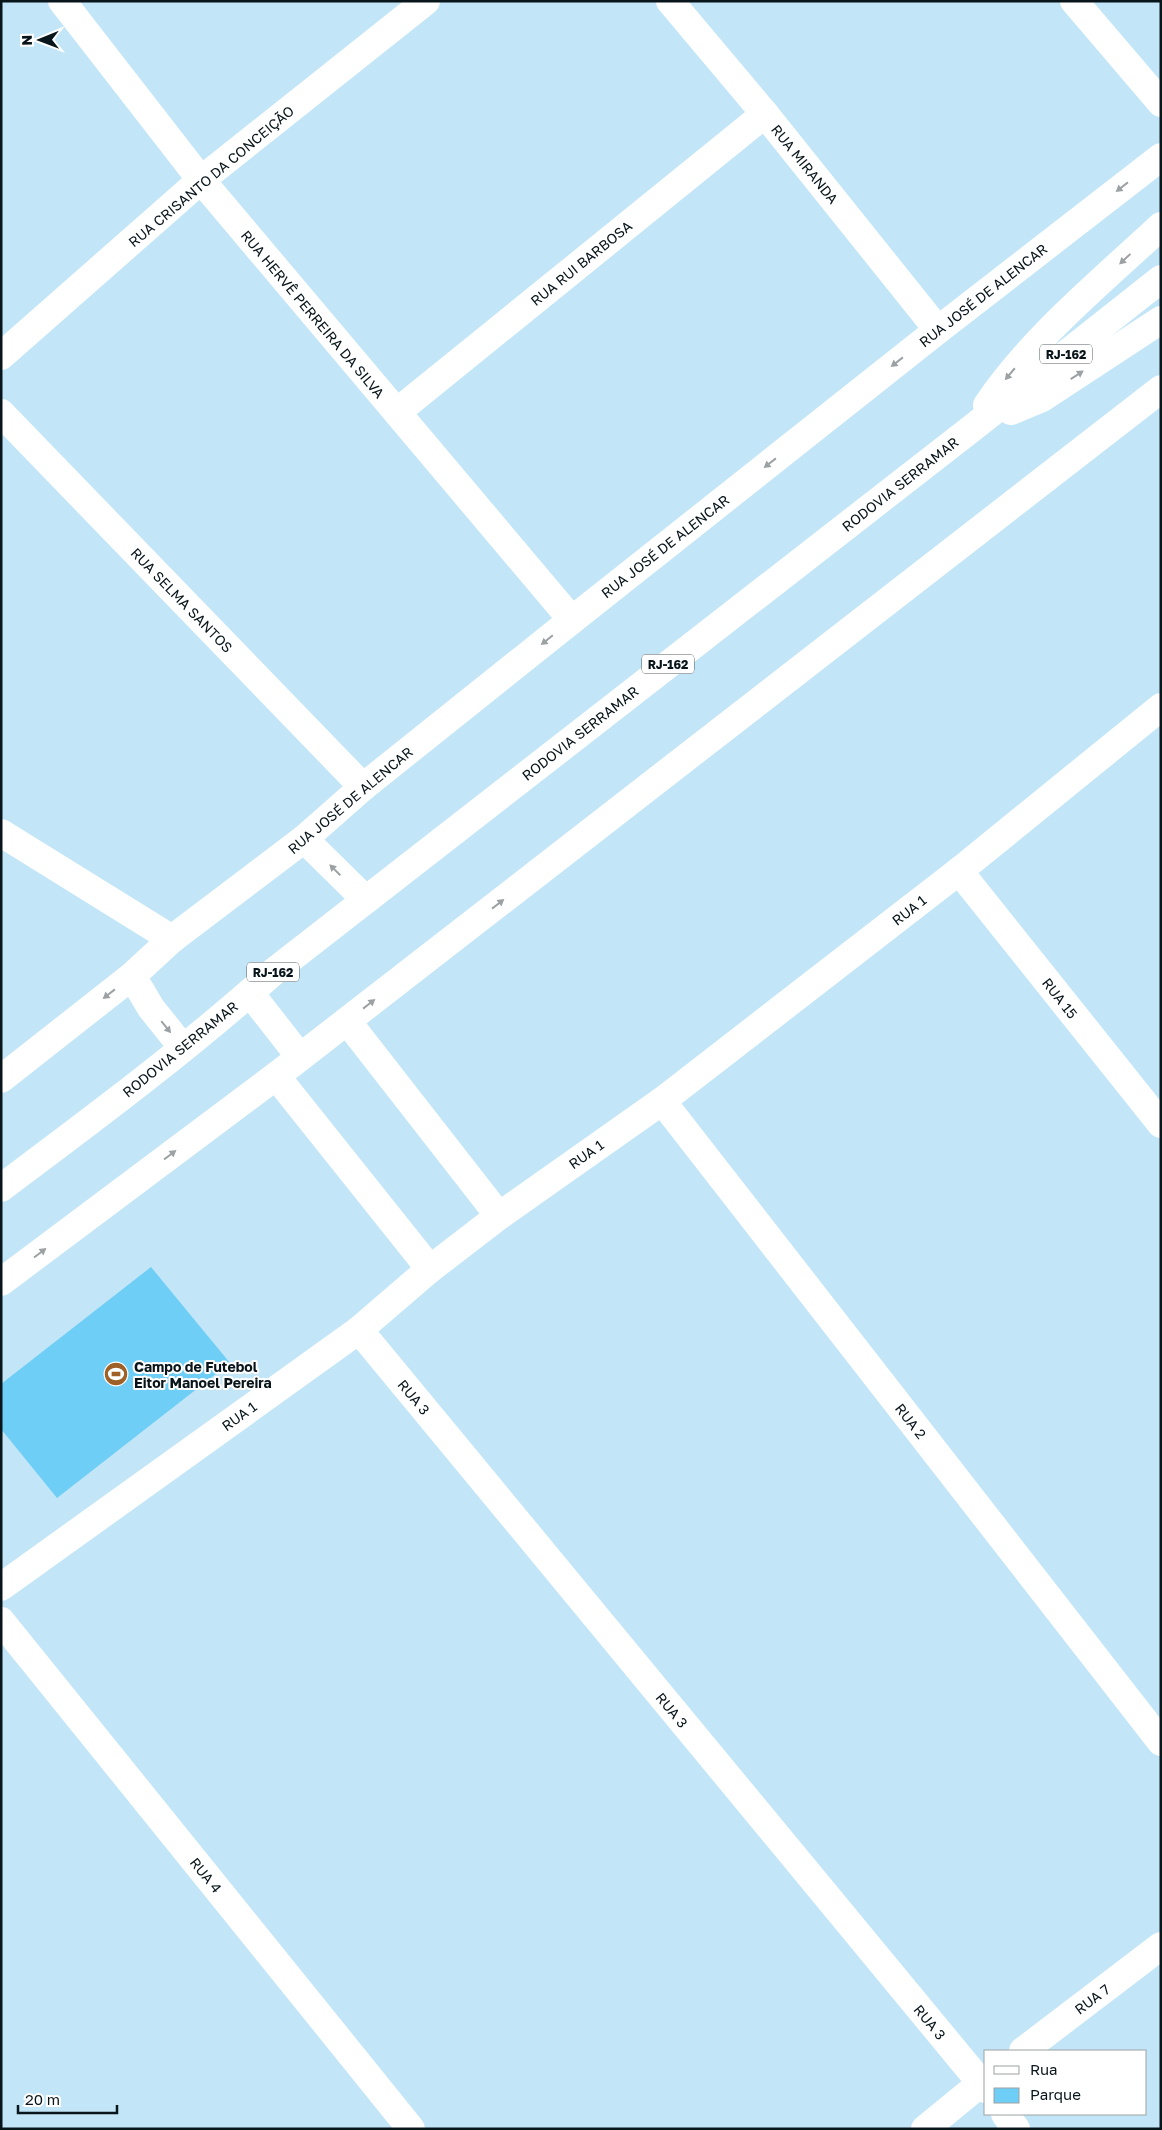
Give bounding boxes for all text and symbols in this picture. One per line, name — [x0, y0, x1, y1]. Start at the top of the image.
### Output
north arrow — [15, 15, 65, 65]
text: N — [18, 35, 35, 46]
street label: RUA CRISANTO DA CONCEIÇÃO — [125, 102, 297, 250]
street label: RUA MIRANDA — [768, 121, 842, 207]
one-way arrow — [1115, 182, 1129, 192]
street label: RUA RUI BARBOSA — [527, 217, 636, 309]
street label: RUA HERVÊ PERREIRA DA SILVA — [238, 227, 389, 402]
street label: RUA JOSÉ DE ALENCAR — [916, 240, 1050, 350]
one-way arrow — [1120, 253, 1132, 265]
road number: RJ-162 — [1040, 344, 1092, 364]
one-way arrow — [891, 357, 904, 368]
one-way arrow — [1004, 367, 1016, 379]
one-way arrow — [1070, 371, 1083, 380]
street label: RODOVIA SERRAMAR — [838, 433, 962, 535]
one-way arrow — [764, 458, 777, 469]
street label: RUA JOSÉ DE ALENCAR — [598, 491, 732, 601]
street label: RUA SELMA SANTOS — [128, 544, 236, 656]
one-way arrow — [541, 635, 554, 646]
road number: RJ-162 — [642, 654, 694, 674]
street label: RODOVIA SERRAMAR — [518, 682, 642, 784]
street label: RUA JOSÉ DE ALENCAR — [284, 743, 416, 857]
one-way arrow — [330, 864, 342, 876]
street label: RUA 1 — [888, 891, 930, 929]
one-way arrow — [491, 899, 504, 910]
road number: RJ-162 — [247, 962, 299, 982]
street label: RUA 15 — [1039, 974, 1081, 1022]
one-way arrow — [103, 989, 116, 1000]
street label: RODOVIA SERRAMAR — [119, 997, 241, 1101]
one-way arrow — [362, 998, 375, 1009]
one-way arrow — [161, 1020, 172, 1033]
street label: RUA 1 — [565, 1136, 607, 1172]
one-way arrow — [163, 1150, 176, 1161]
one-way arrow — [33, 1247, 46, 1258]
place label: Campo de Futebol Eitor Manoel Pereira — [134, 1358, 272, 1391]
sports icon: Campo de Futebol Eitor Manoel Pereira — [103, 1361, 129, 1387]
street label: RUA 3 — [395, 1376, 433, 1418]
street label: RUA 1 — [218, 1398, 260, 1434]
street label: RUA 2 — [892, 1400, 930, 1442]
street label: RUA 3 — [653, 1689, 691, 1731]
street label: RUA 4 — [187, 1854, 225, 1896]
street label: RUA 7 — [1071, 1980, 1113, 2018]
street label: RUA 3 — [911, 2001, 949, 2043]
legend — [984, 2050, 1147, 2115]
text: Rua — [1030, 2060, 1057, 2078]
scale bar — [18, 2082, 116, 2114]
text: Parque — [1030, 2085, 1081, 2103]
text: 20 m — [25, 2090, 60, 2108]

